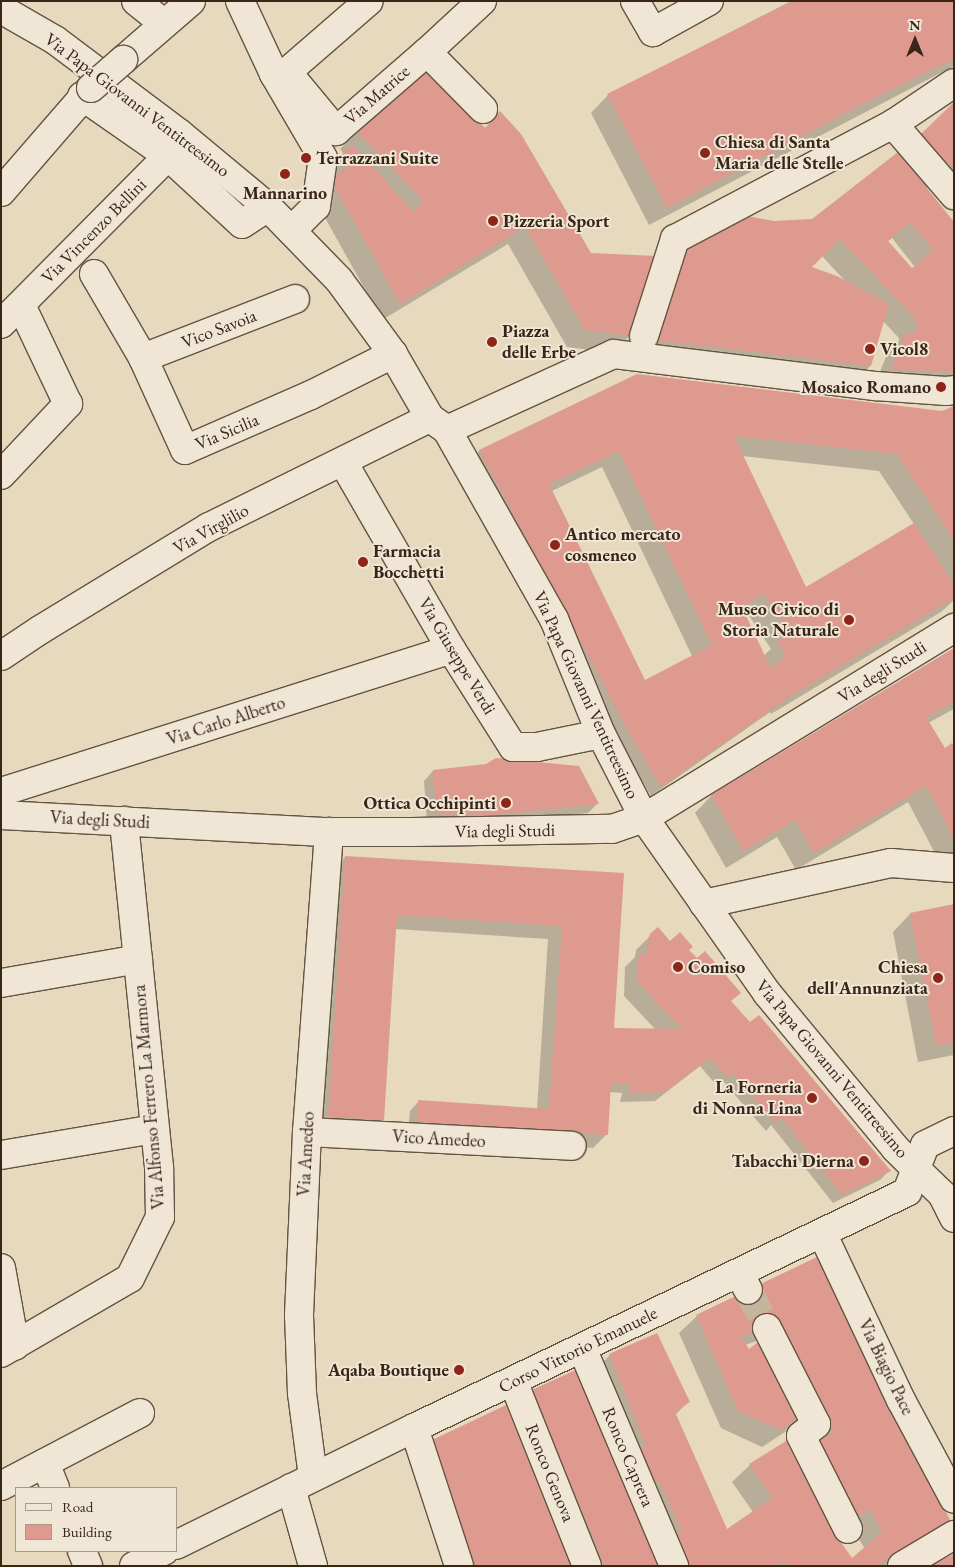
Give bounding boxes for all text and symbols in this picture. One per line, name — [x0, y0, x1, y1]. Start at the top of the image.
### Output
north arrow — [890, 15, 940, 65]
text: N — [909, 16, 921, 34]
street label: Via Papa Giovanni Ventitreesimo — [40, 28, 234, 182]
street label: Via Matrice — [340, 61, 414, 129]
place label: Chiesa di Santa Maria delle Stelle — [715, 132, 843, 174]
place label: Terrazzani Suite — [316, 147, 438, 169]
marker: Chiesa di Santa Maria delle Stelle — [699, 147, 711, 159]
marker: Terrazzani Suite — [300, 152, 312, 164]
marker: Mannarino — [279, 168, 291, 180]
street label: Via Vincenzo Bellini — [37, 174, 151, 288]
place label: Mannarino — [243, 182, 327, 204]
place label: Pizzeria Sport — [503, 210, 609, 232]
marker: Pizzeria Sport — [487, 215, 499, 227]
street label: Vico Savoia — [178, 305, 260, 353]
place label: Piazza delle Erbe — [502, 321, 576, 364]
marker: Piazza delle Erbe — [486, 336, 498, 348]
place label: Vicol8 — [880, 338, 928, 360]
marker: Vicol8 — [864, 343, 876, 355]
place label: Mosaico Romano — [801, 376, 931, 398]
marker: Mosaico Romano — [935, 381, 947, 393]
street label: Via Sicilia — [192, 409, 262, 455]
street label: Via Virglilio — [169, 499, 253, 559]
place label: Antico mercato cosmeneo — [565, 524, 681, 566]
marker: Antico mercato cosmeneo — [549, 539, 561, 551]
place label: Farmacia Bocchetti — [373, 541, 444, 584]
marker: Farmacia Bocchetti — [357, 556, 369, 568]
street label: Via Papa Giovanni Ventitreesimo — [528, 588, 644, 802]
street label: Via Giuseppe Verdi — [414, 593, 500, 719]
place label: Museo Civico di Storia Naturale — [718, 599, 839, 642]
marker: Museo Civico di Storia Naturale — [843, 614, 855, 626]
street label: Via degli Studi — [834, 636, 930, 708]
street label: Via Carlo Alberto — [164, 692, 288, 750]
place label: Ottica Occhipinti — [363, 792, 496, 814]
marker: Ottica Occhipinti — [500, 797, 512, 809]
street label: Via degli Studi — [49, 807, 151, 833]
street label: Via degli Studi — [455, 819, 555, 843]
place label: Comiso — [688, 956, 745, 978]
place label: Chiesa dell'Annunziata — [807, 957, 928, 1000]
marker: Comiso — [672, 961, 684, 973]
marker: Chiesa dell'Annunziata — [932, 972, 944, 984]
street label: Via Papa Giovanni Ventitreesimo — [751, 975, 913, 1163]
street label: Via Alfonso Ferrero La Marmora — [128, 984, 170, 1210]
place label: La Forneria di Nonna Lina — [693, 1077, 802, 1120]
marker: La Forneria di Nonna Lina — [806, 1092, 818, 1104]
street label: Via Amedeo — [293, 1111, 319, 1197]
street label: Vico Amedeo — [392, 1126, 486, 1152]
place label: Tabacchi Dierna — [732, 1150, 854, 1172]
marker: Tabacchi Dierna — [858, 1155, 870, 1167]
street label: Corso Vittorio Emanuele — [495, 1302, 661, 1398]
street label: Via Biagio Pace — [853, 1316, 919, 1418]
place label: Aqaba Boutique — [328, 1359, 449, 1381]
marker: Aqaba Boutique — [453, 1364, 465, 1376]
street label: Ronco Caprera — [597, 1404, 659, 1510]
street label: Ronco Genova — [521, 1421, 579, 1525]
legend — [15, 1487, 178, 1552]
text: Road — [62, 1497, 93, 1516]
text: Building — [62, 1522, 112, 1541]

